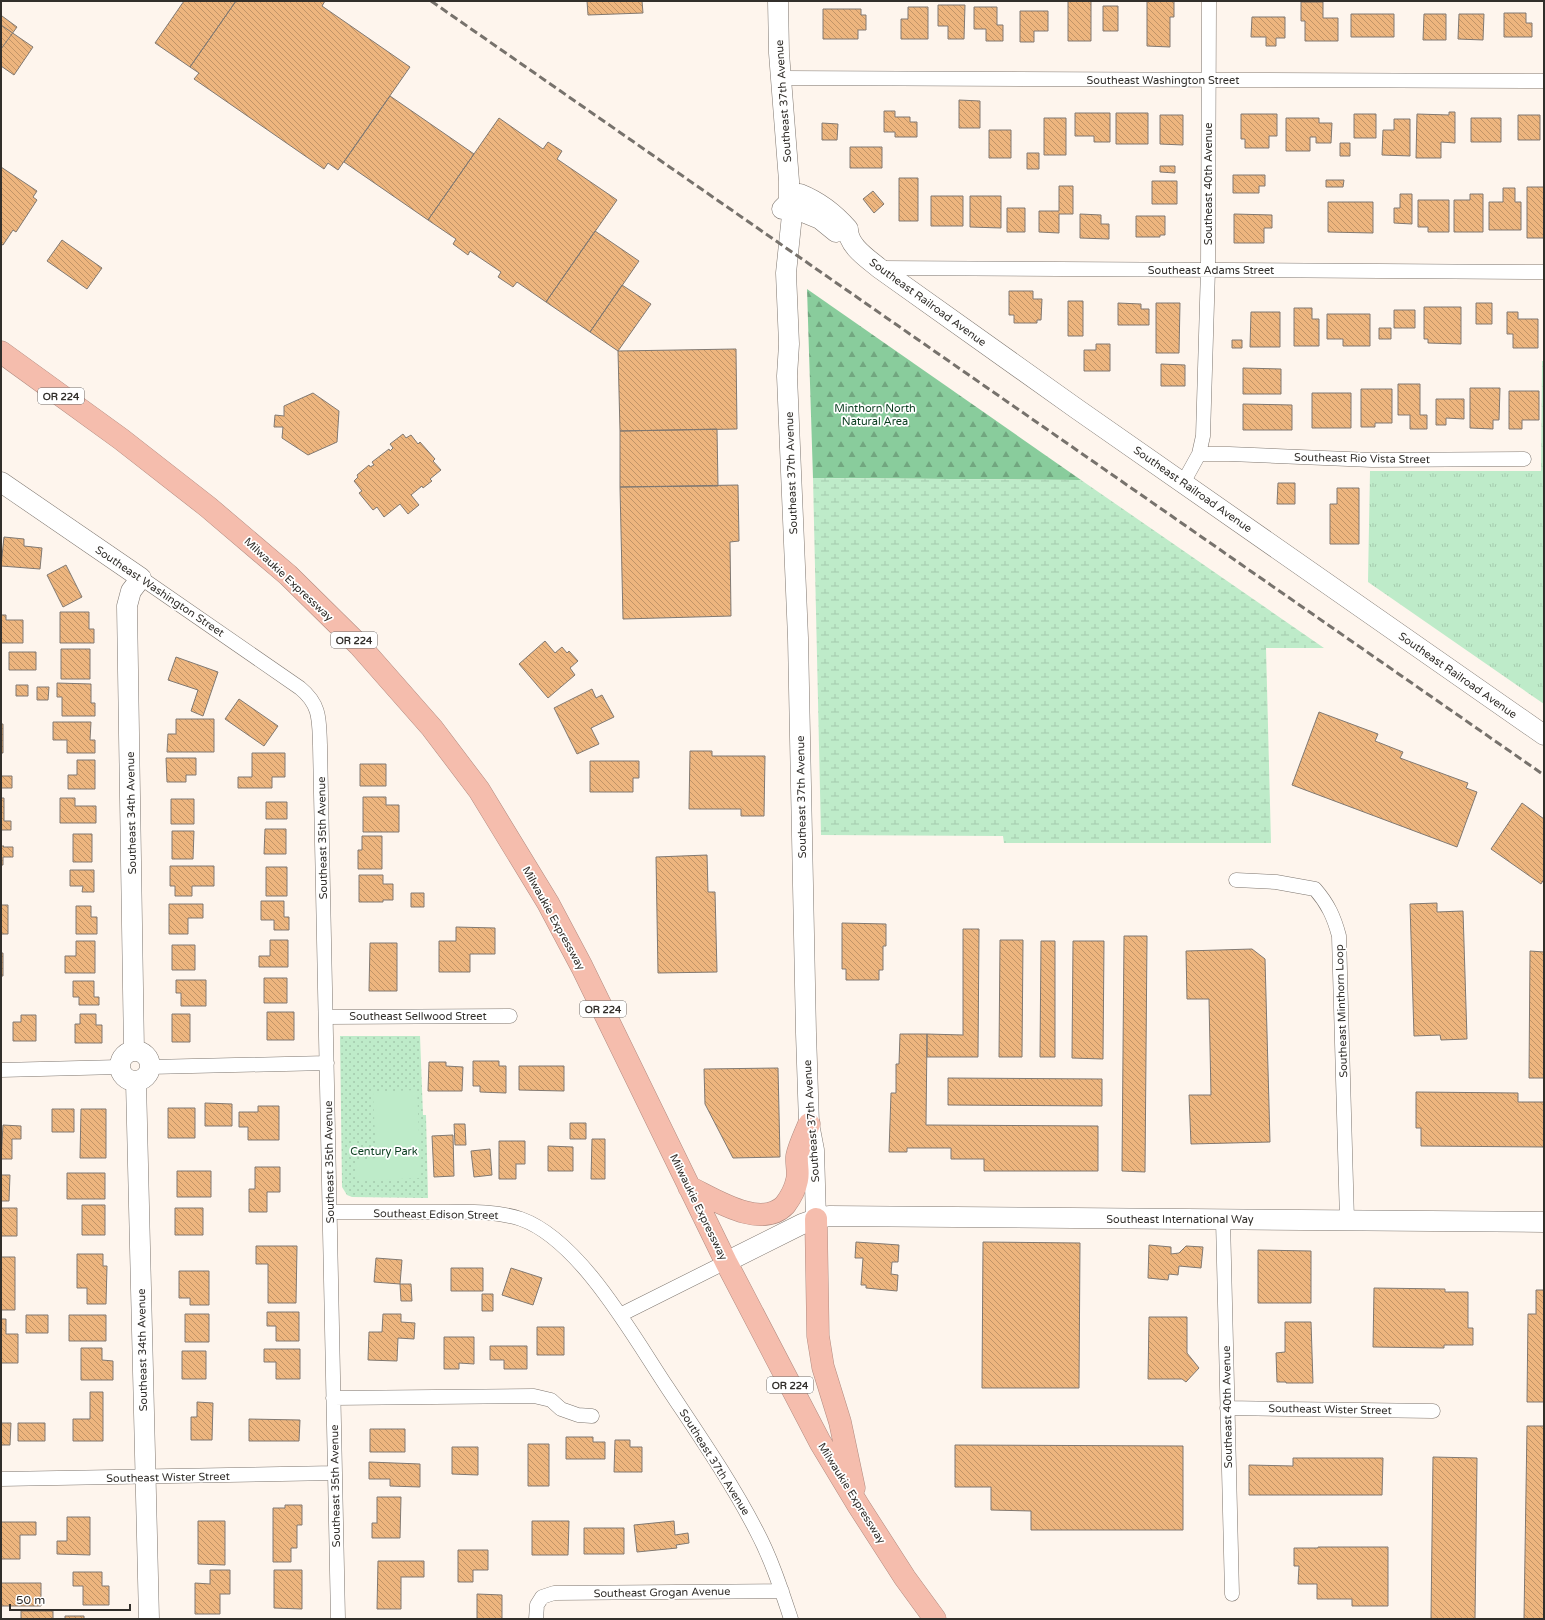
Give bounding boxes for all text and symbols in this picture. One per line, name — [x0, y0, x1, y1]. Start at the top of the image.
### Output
street label: Southeast 37th Avenue — [773, 39, 794, 163]
street label: Southeast Washington Street — [1087, 74, 1239, 87]
street label: Southeast 40th Avenue — [1202, 123, 1215, 245]
street label: Southeast Railroad Avenue — [867, 256, 989, 349]
street label: Southeast Adams Street — [1148, 264, 1274, 277]
road number: OR 224 — [38, 388, 84, 404]
park label: Minthorn North Natural Area — [834, 402, 916, 428]
street label: Southeast 37th Avenue — [783, 411, 800, 535]
street label: Southeast Railroad Avenue — [1131, 444, 1254, 535]
street label: Southeast Rio Vista Street — [1294, 451, 1430, 466]
street label: Milwaukie Expressway — [242, 535, 336, 624]
street label: Southeast Washington Street — [93, 543, 227, 640]
street label: Southeast Railroad Avenue — [1396, 630, 1519, 721]
road number: OR 224 — [331, 632, 377, 648]
street label: Southeast 37th Avenue — [794, 736, 809, 858]
street label: Southeast 34th Avenue — [124, 752, 139, 874]
street label: Southeast 35th Avenue — [315, 777, 330, 899]
street label: Milwaukie Expressway — [520, 864, 588, 972]
street label: Southeast Minthorn Loop — [1333, 944, 1350, 1078]
road number: OR 224 — [580, 1001, 626, 1017]
street label: Southeast Sellwood Street — [349, 1010, 487, 1023]
street label: Southeast 37th Avenue — [801, 1059, 822, 1183]
street label: Southeast 35th Avenue — [322, 1101, 337, 1223]
park label: Century Park — [350, 1145, 418, 1158]
street label: Milwaukie Expressway — [667, 1152, 730, 1263]
street label: Southeast Edison Street — [373, 1207, 499, 1222]
street label: Southeast International Way — [1106, 1213, 1254, 1226]
street label: Southeast 34th Avenue — [135, 1289, 150, 1411]
street label: Southeast 40th Avenue — [1220, 1346, 1235, 1468]
road number: OR 224 — [767, 1377, 813, 1393]
street label: Southeast Wister Street — [1268, 1402, 1392, 1417]
street label: Southeast 37th Avenue — [677, 1407, 753, 1518]
street label: Southeast 35th Avenue — [328, 1425, 343, 1547]
street label: Milwaukie Expressway — [815, 1440, 888, 1546]
street label: Southeast Wister Street — [106, 1470, 230, 1485]
street label: Southeast Grogan Avenue — [593, 1585, 731, 1600]
scale bar — [10, 1586, 130, 1612]
text: 50 m — [16, 1593, 45, 1607]

